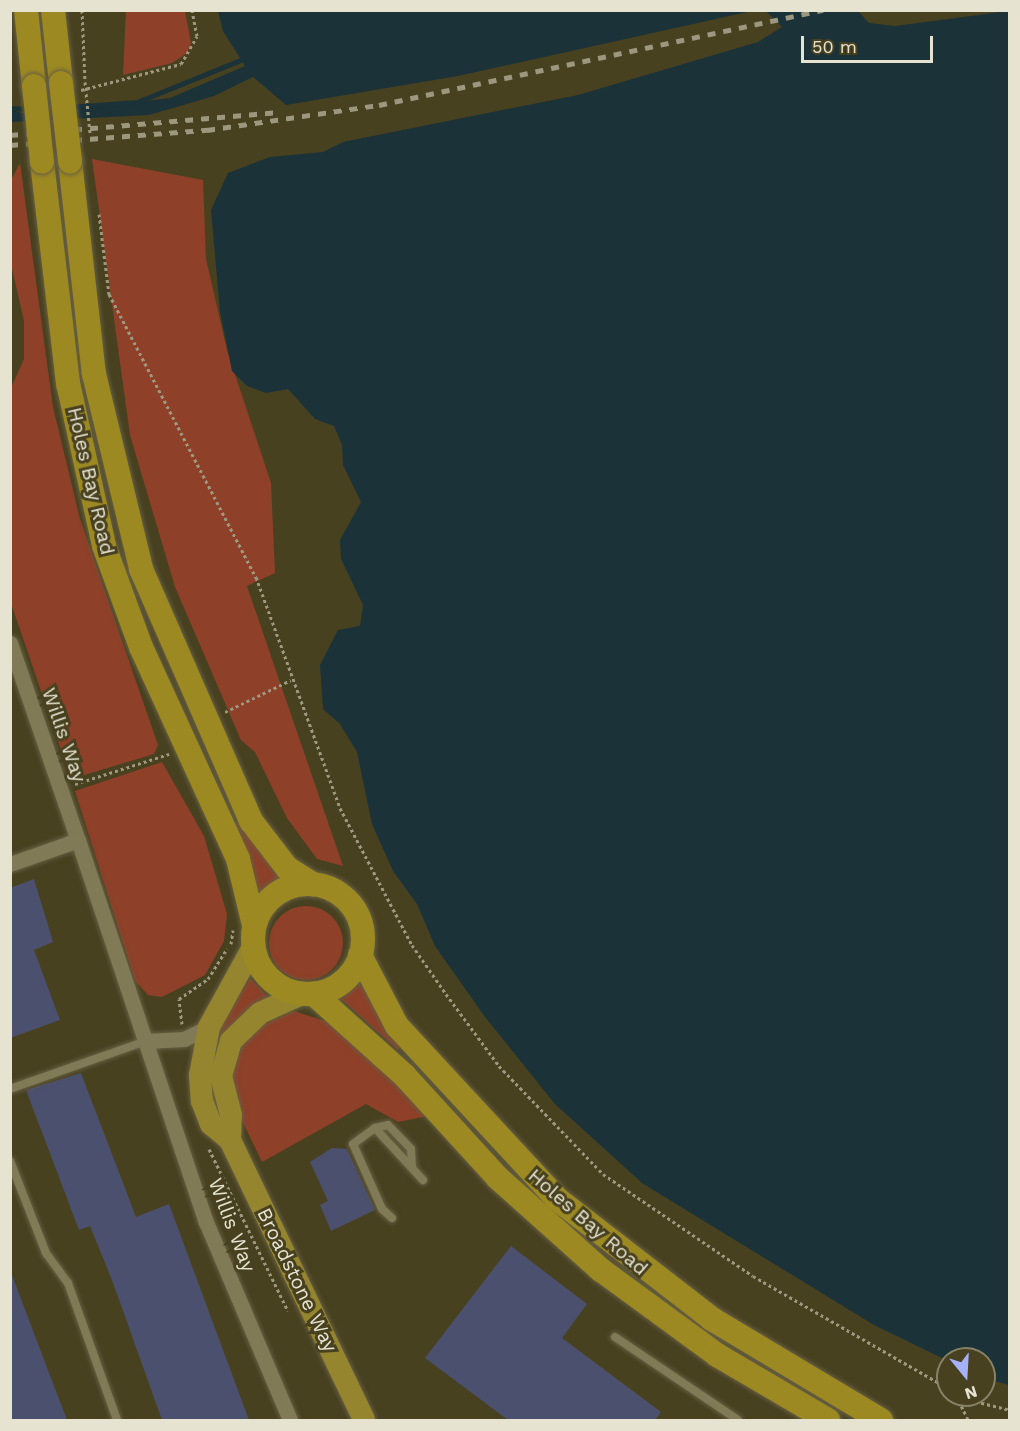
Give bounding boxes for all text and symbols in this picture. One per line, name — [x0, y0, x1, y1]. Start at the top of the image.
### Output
scale bar — [804, 24, 936, 62]
text: 50 m — [812, 36, 857, 57]
street label: Holes Bay Road — [62, 405, 120, 557]
street label: Willis Way — [37, 684, 91, 786]
street label: Holes Bay Road — [523, 1163, 653, 1281]
street label: Willis Way — [203, 1175, 261, 1275]
street label: Broadstone Way — [252, 1204, 342, 1356]
north arrow — [936, 1347, 996, 1407]
text: N — [963, 1382, 980, 1404]

